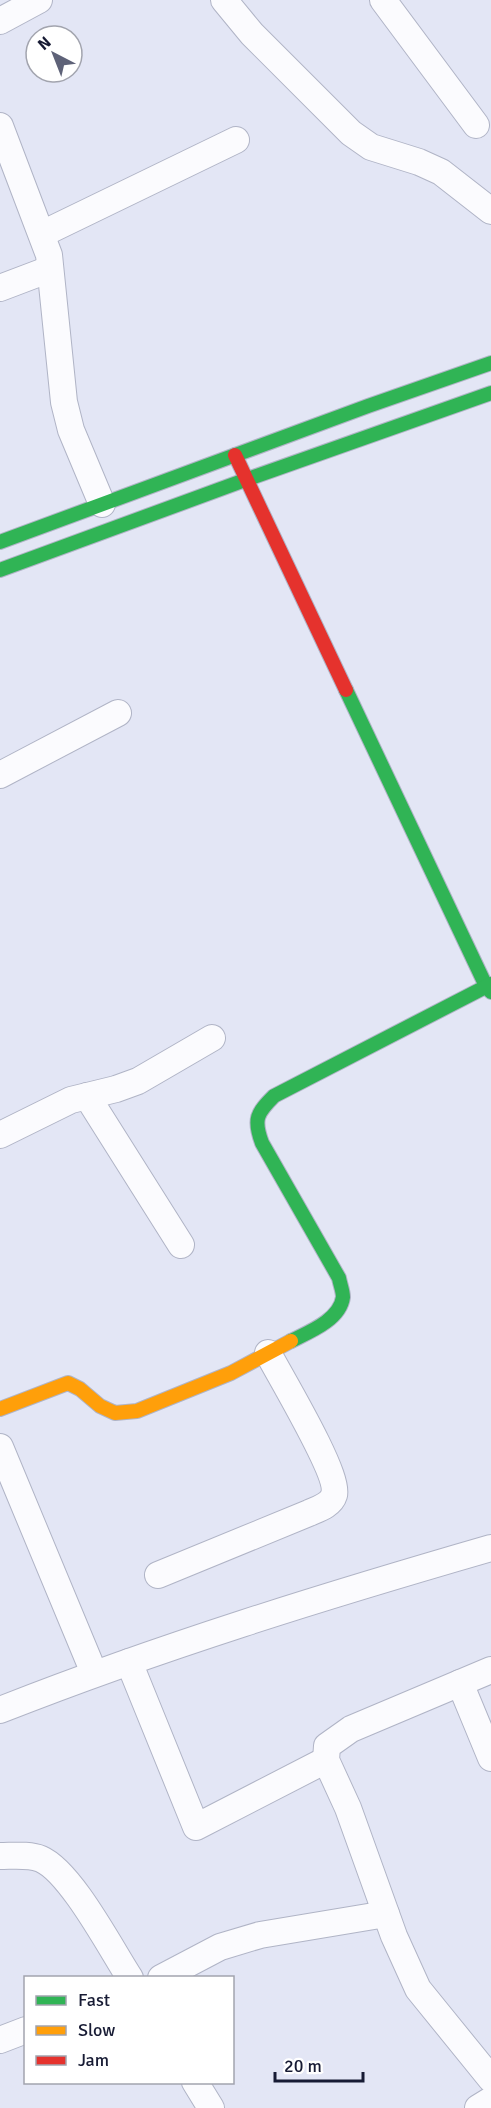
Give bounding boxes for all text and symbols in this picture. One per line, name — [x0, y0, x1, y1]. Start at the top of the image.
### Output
north arrow — [24, 24, 84, 84]
text: N — [34, 32, 55, 55]
legend — [24, 1976, 234, 2084]
text: Fast — [78, 1989, 110, 2011]
text: Slow — [78, 2019, 115, 2041]
scale bar — [275, 2045, 364, 2083]
text: Jam — [78, 2049, 109, 2071]
text: 20 m — [284, 2055, 322, 2077]

